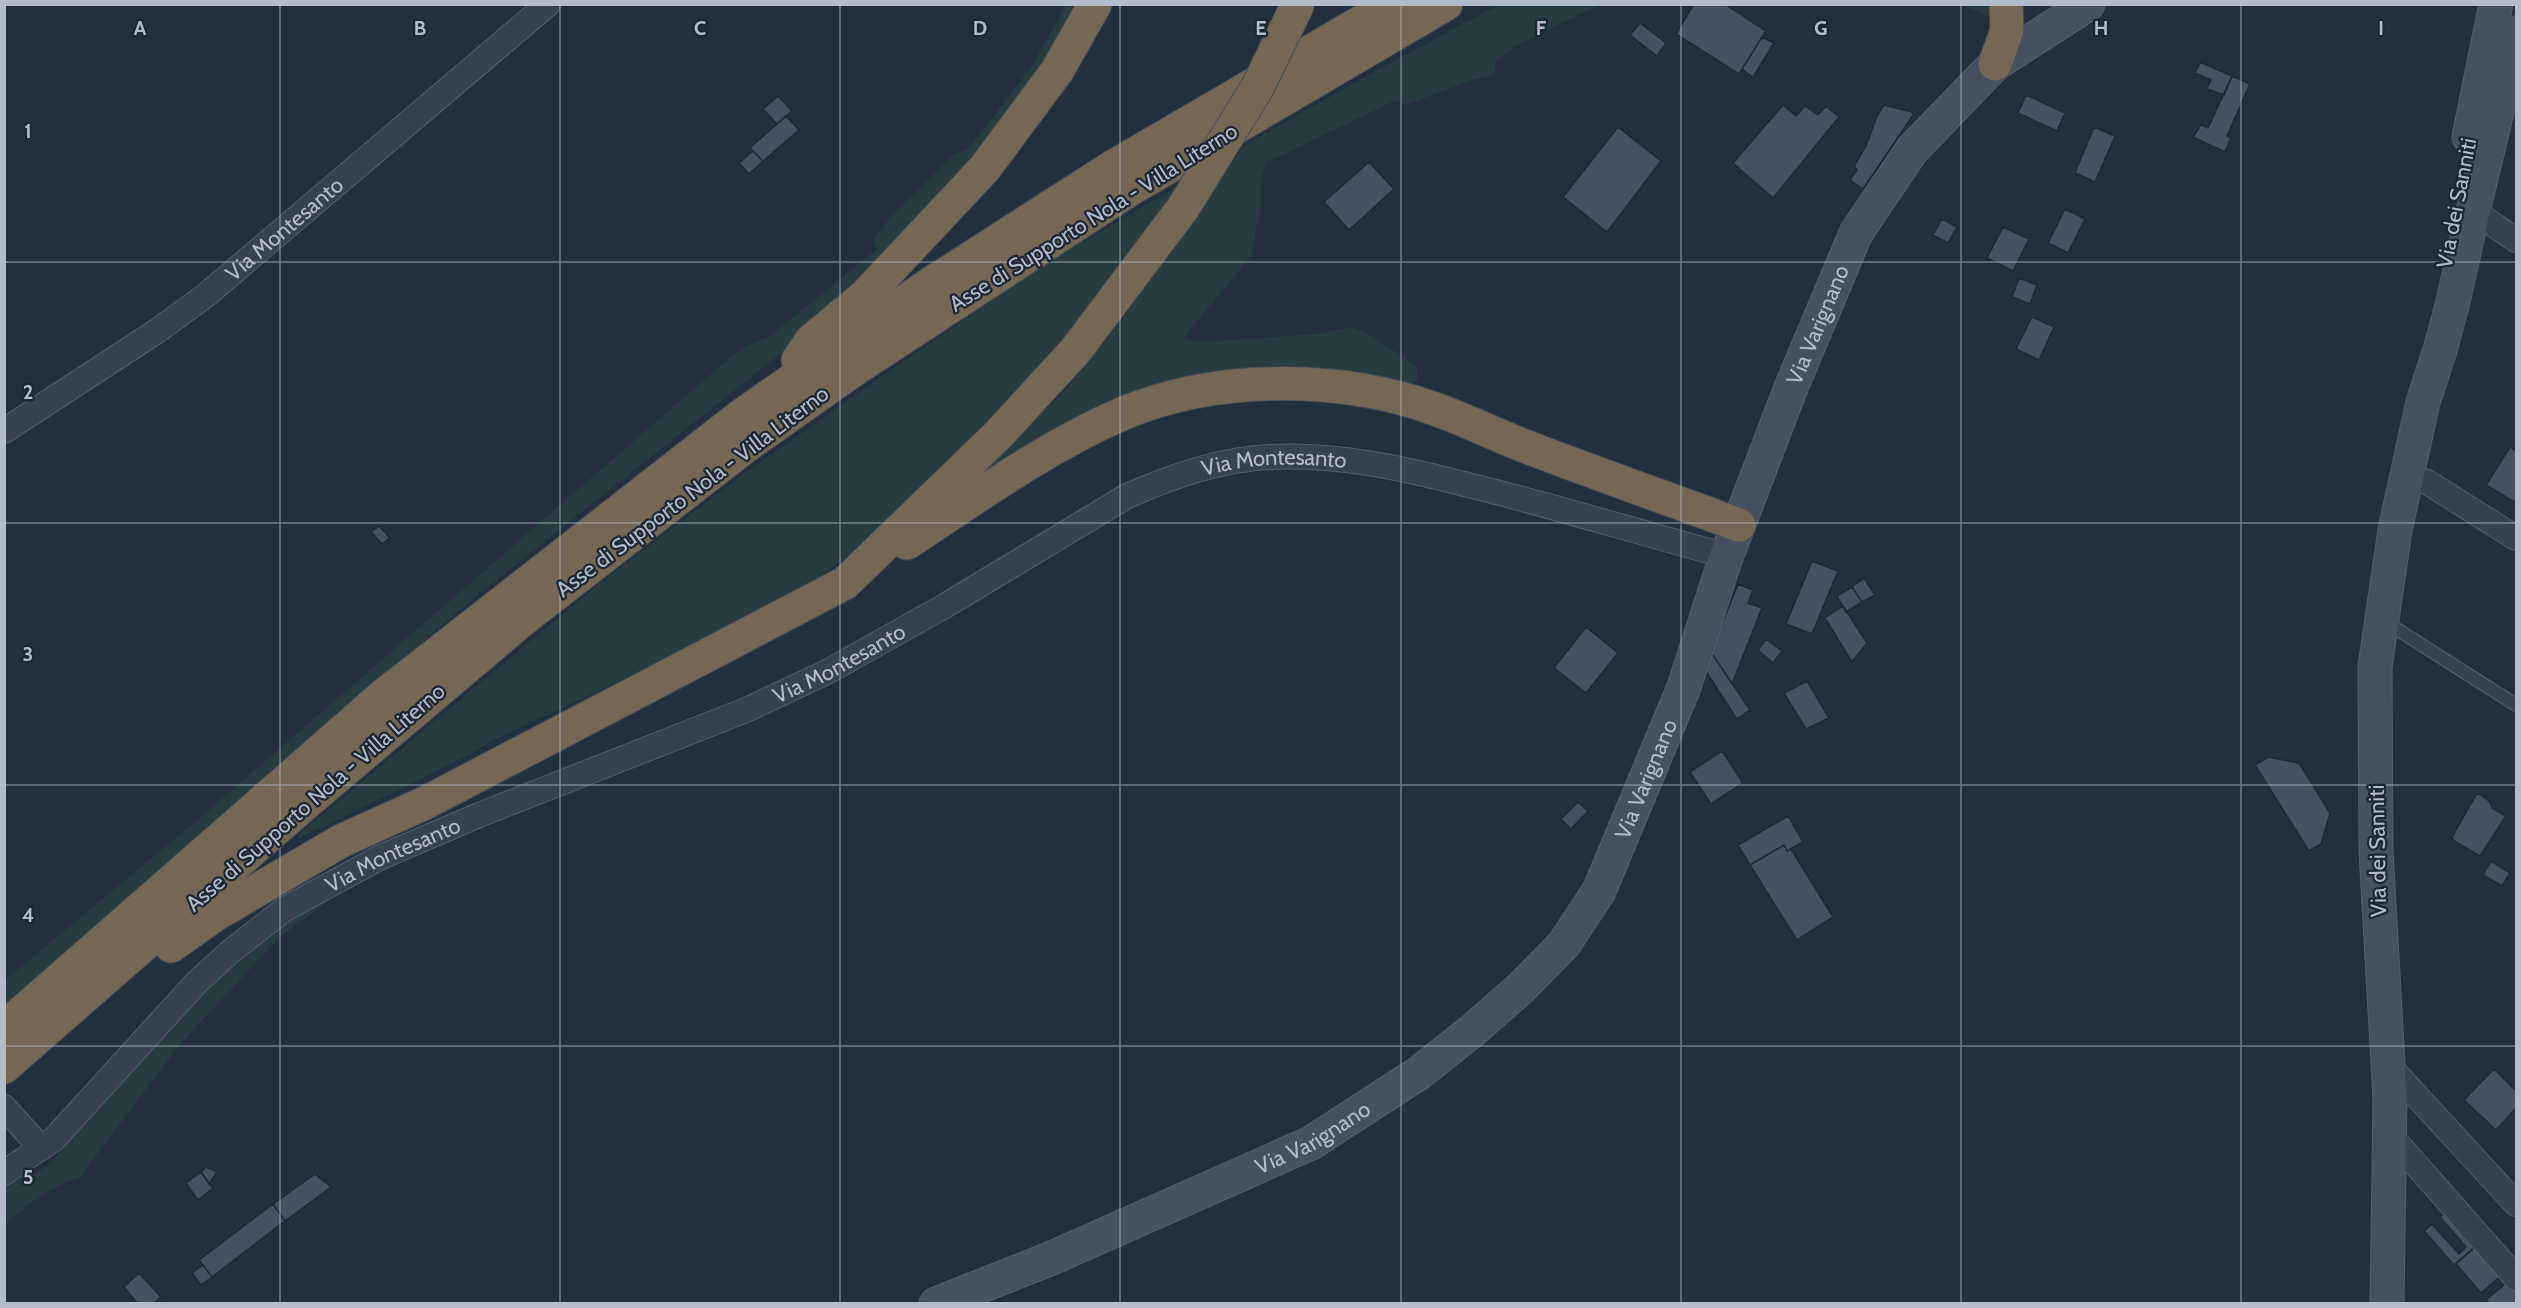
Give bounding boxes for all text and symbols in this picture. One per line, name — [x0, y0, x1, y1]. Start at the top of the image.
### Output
text: A — [134, 16, 147, 40]
text: B — [414, 16, 426, 40]
text: C — [694, 16, 706, 40]
text: D — [973, 16, 987, 40]
text: E — [1255, 16, 1267, 40]
text: F — [1536, 16, 1547, 40]
text: G — [1814, 16, 1828, 40]
text: H — [2094, 16, 2108, 40]
text: I — [2378, 16, 2384, 40]
street label: Asse di Supporto Nola - Villa Literno — [944, 117, 1242, 318]
text: 1 — [24, 119, 32, 143]
street label: Via dei Sanniti — [2431, 136, 2482, 271]
street label: Via Montesanto — [220, 171, 349, 287]
street label: Via Varignano — [1781, 261, 1855, 389]
text: 2 — [23, 380, 33, 404]
street label: Asse di Supporto Nola - Villa Literno — [550, 380, 834, 603]
street label: Via Montesanto — [1198, 444, 1348, 482]
street label: Via Montesanto — [768, 618, 910, 710]
text: 3 — [23, 642, 33, 666]
street label: Asse di Supporto Nola - Villa Literno — [180, 677, 451, 917]
street label: Via Varignano — [1609, 715, 1683, 843]
street label: Via dei Sanniti — [2363, 785, 2392, 917]
street label: Via Montesanto — [321, 812, 464, 899]
text: 4 — [22, 903, 34, 927]
street label: Via Varignano — [1251, 1095, 1375, 1180]
text: 5 — [23, 1165, 33, 1189]

